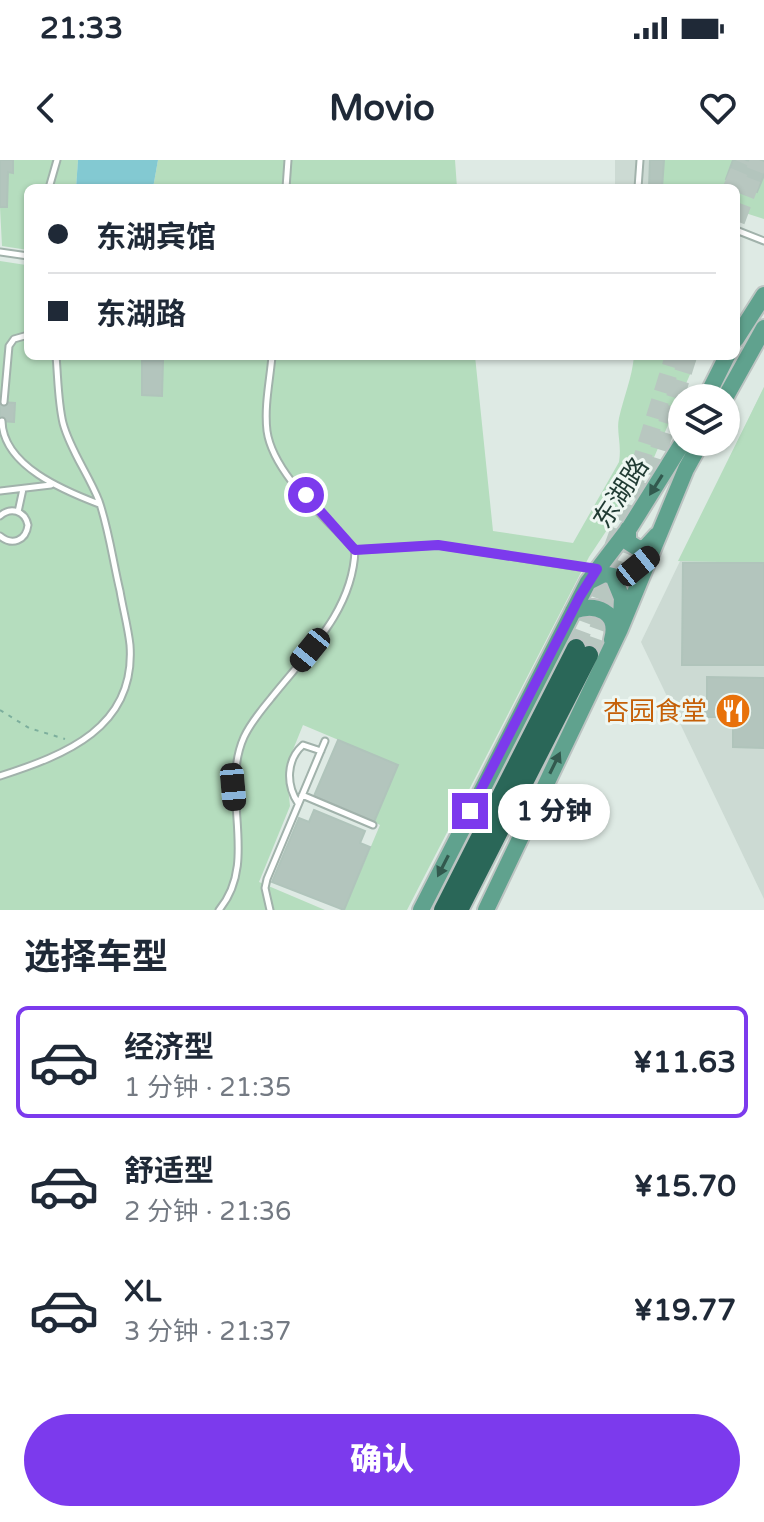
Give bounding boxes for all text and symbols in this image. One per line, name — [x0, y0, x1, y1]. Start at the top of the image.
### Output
text: 21:33 — [40, 10, 123, 47]
icon: back — [24, 86, 68, 130]
icon: heart — [696, 86, 740, 130]
text: Movio — [329, 87, 435, 130]
text: 东湖宾馆 — [96, 219, 216, 256]
text: 东湖路 — [96, 296, 186, 333]
map controls — [668, 384, 740, 456]
button: layers — [668, 384, 740, 456]
street label: 东湖路 — [587, 452, 655, 534]
one-way arrow — [649, 474, 663, 496]
route start — [288, 477, 324, 513]
car — [612, 542, 664, 590]
car — [286, 624, 334, 676]
restaurant icon: 杏园食堂 — [714, 692, 752, 730]
place label: 杏园食堂 — [603, 696, 707, 727]
one-way arrow — [548, 752, 562, 775]
car — [219, 762, 247, 812]
callout: 1 分钟 — [498, 783, 610, 839]
route end — [452, 793, 488, 829]
text: 1 分钟 — [516, 796, 592, 827]
one-way arrow — [436, 855, 450, 878]
text: 选择车型 — [24, 936, 168, 979]
icon: car — [28, 1026, 100, 1098]
text: 经济型 — [124, 1029, 214, 1066]
text: ¥11.63 — [633, 1044, 736, 1081]
text: 1 分钟 · 21:35 — [124, 1072, 291, 1103]
icon: car — [28, 1150, 100, 1222]
text: 舒适型 — [124, 1153, 214, 1190]
text: ¥15.70 — [634, 1168, 736, 1205]
text: 2 分钟 · 21:36 — [124, 1196, 291, 1227]
text: XL — [124, 1273, 161, 1310]
icon: car — [28, 1274, 100, 1346]
text: ¥19.77 — [633, 1292, 736, 1329]
text: 3 分钟 · 21:37 — [124, 1316, 291, 1347]
button: 确认 — [24, 1414, 740, 1506]

